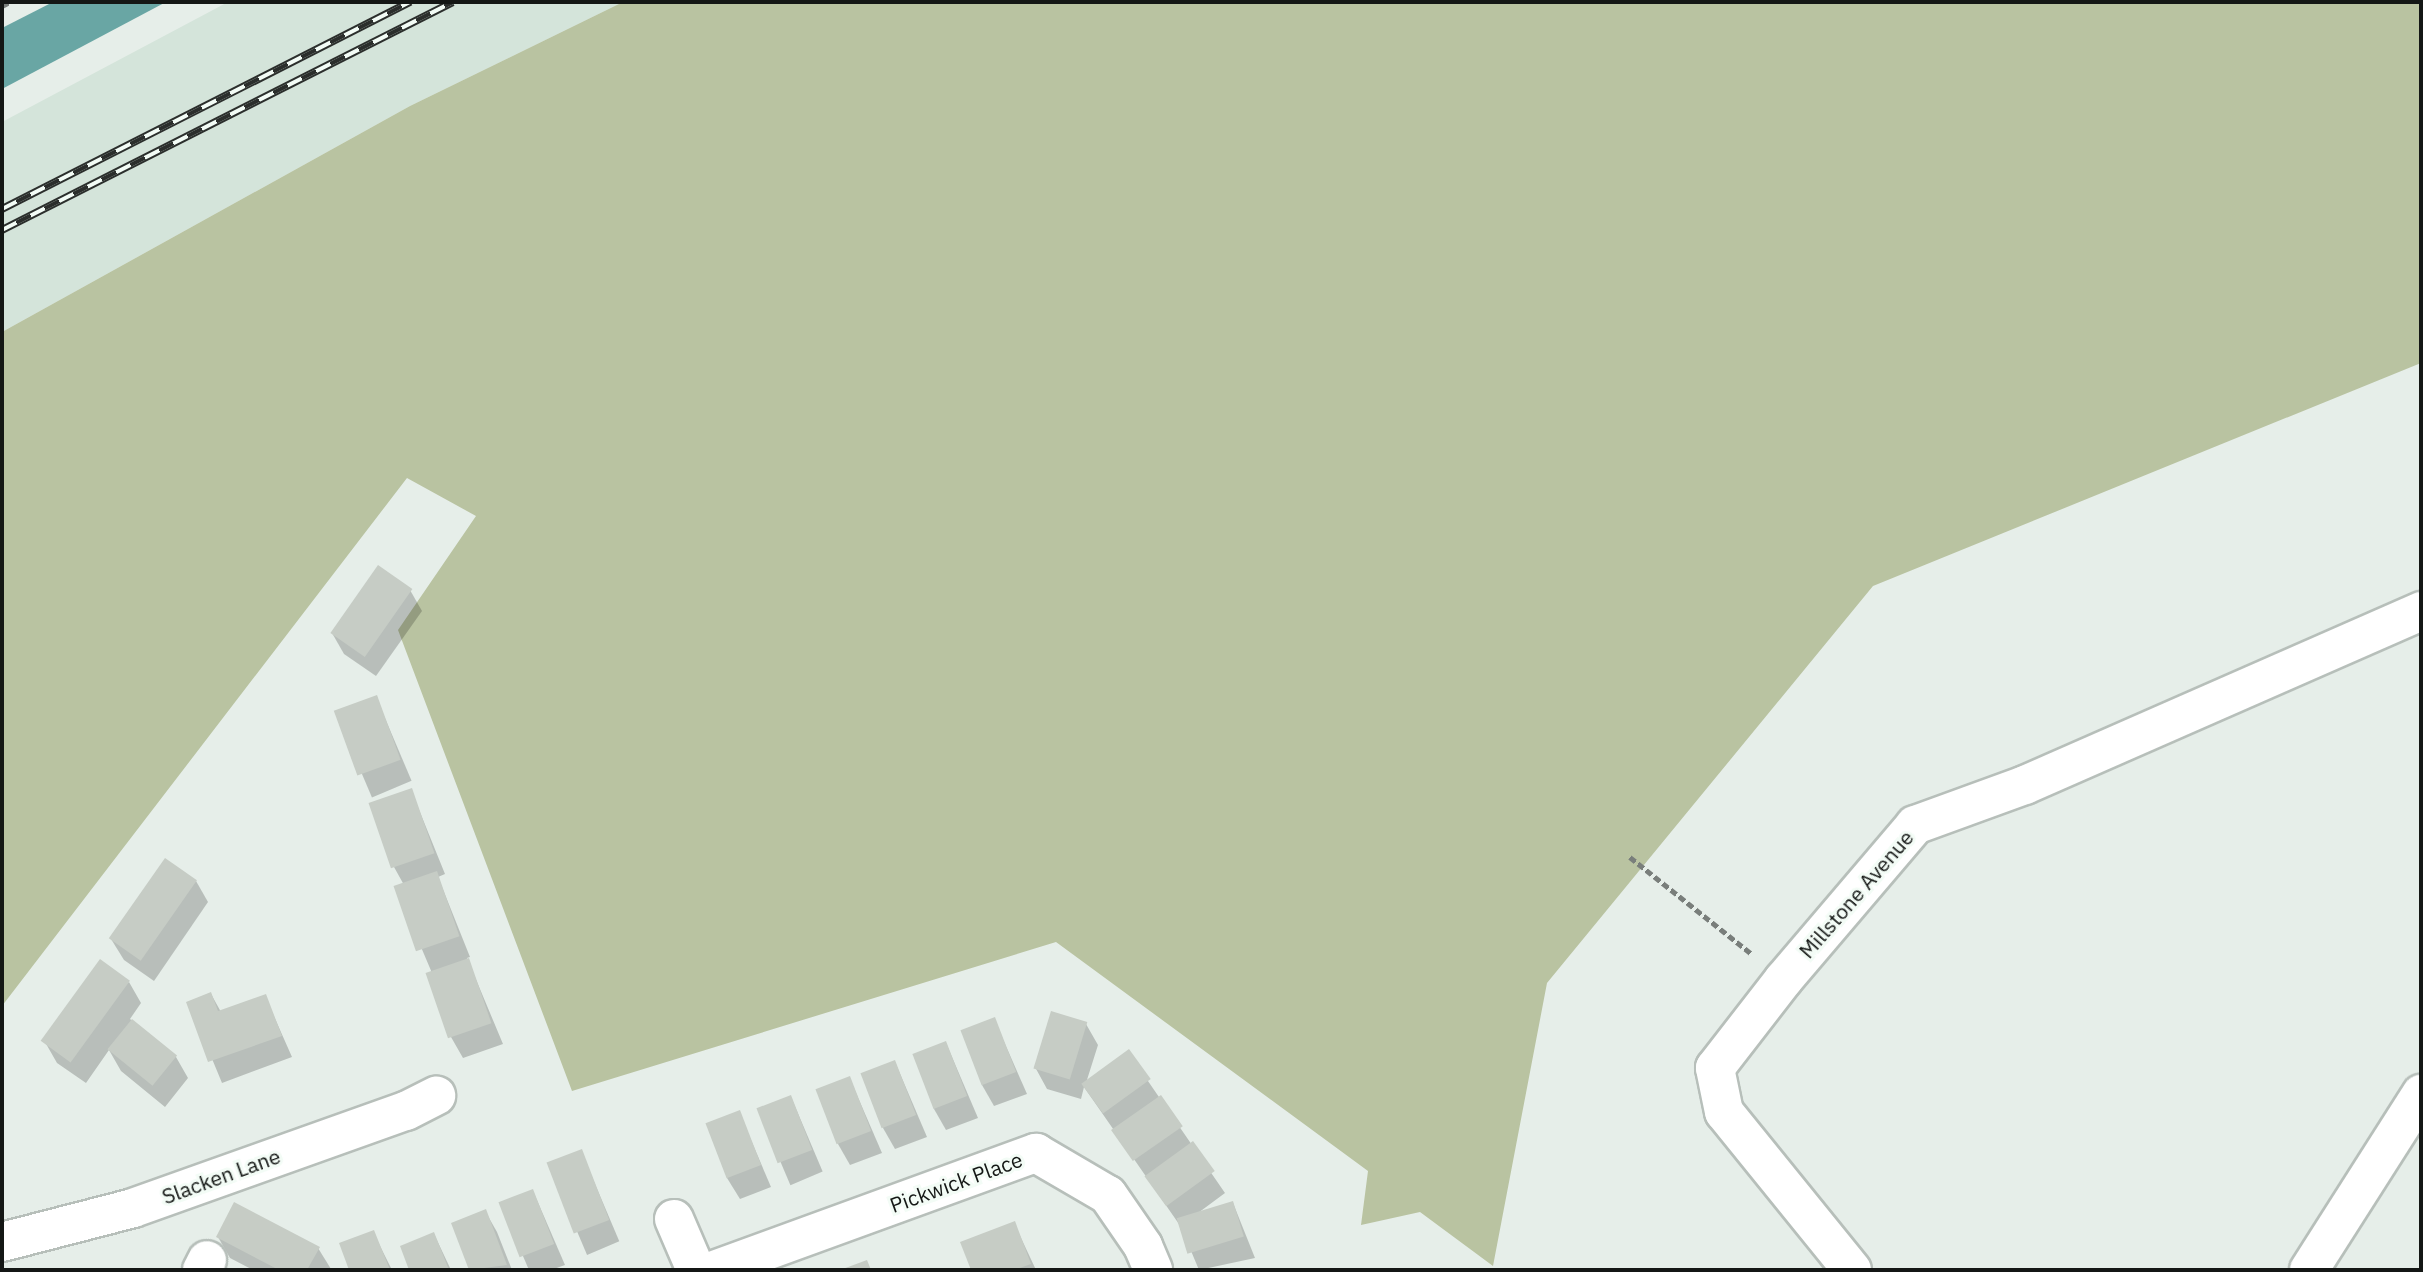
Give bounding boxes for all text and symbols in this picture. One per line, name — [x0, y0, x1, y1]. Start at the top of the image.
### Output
street label: Millstone Avenue — [1794, 825, 1918, 963]
street label: Slacken Lane — [158, 1143, 284, 1209]
street label: Pickwick Place — [886, 1146, 1026, 1218]

